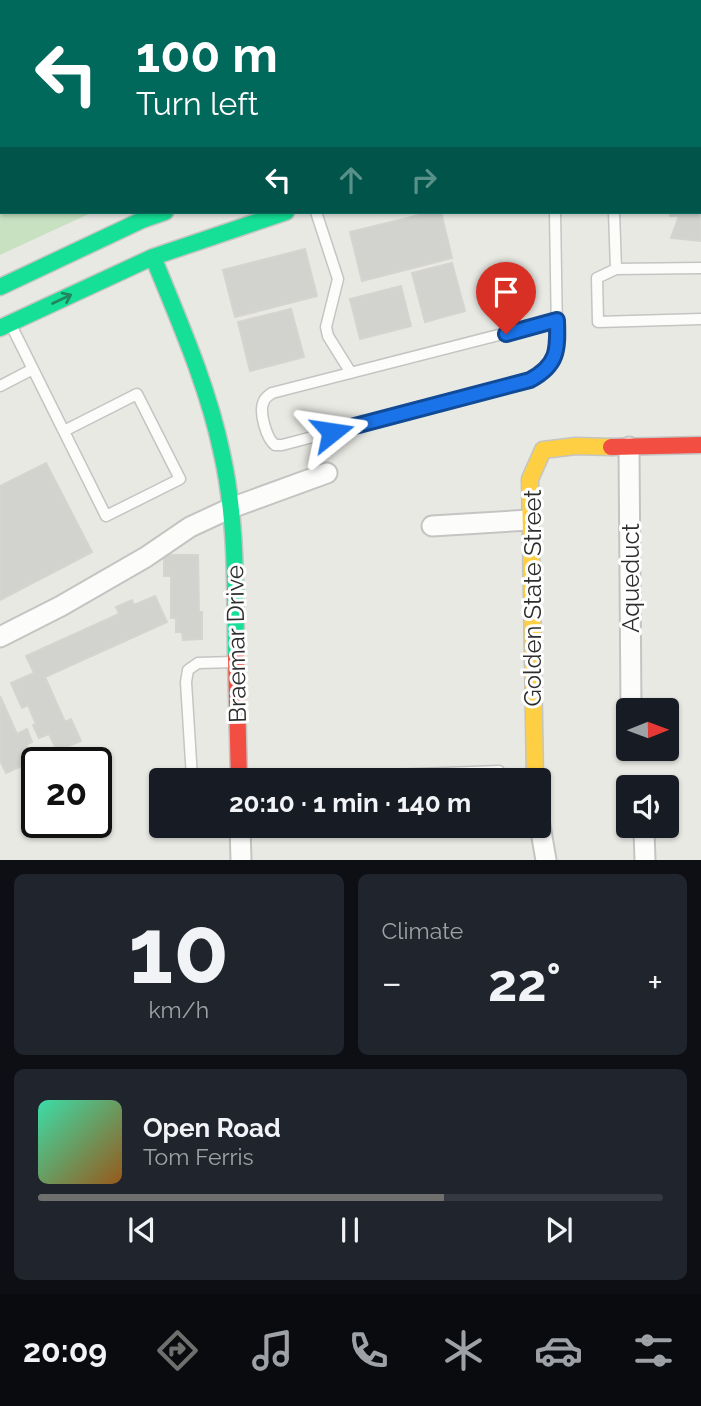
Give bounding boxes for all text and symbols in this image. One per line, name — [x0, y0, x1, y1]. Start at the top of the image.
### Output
text: 100 m — [136, 26, 278, 83]
icon: left — [21, 28, 112, 119]
text: Turn left — [136, 85, 258, 122]
icon: left — [259, 161, 297, 199]
icon: ahead — [332, 161, 370, 199]
icon: right — [405, 161, 443, 199]
pin — [476, 262, 536, 334]
icon: arrive — [487, 273, 525, 311]
one-way arrow — [51, 292, 72, 305]
position arrow — [295, 395, 369, 469]
street label: Golden State Street — [518, 489, 547, 707]
street label: Aqueduct — [616, 523, 645, 633]
street label: Braemar Drive — [220, 565, 252, 723]
north arrow — [616, 698, 679, 761]
map controls — [616, 698, 679, 838]
speed limit sign: 20 — [21, 747, 112, 838]
button: sound — [616, 775, 679, 838]
text: 20:10 · 1 min · 140 m — [229, 788, 471, 818]
text: 10 — [128, 897, 229, 1004]
text: Climate — [382, 917, 463, 944]
text: 22° — [488, 952, 561, 1013]
text: − — [382, 960, 402, 1005]
text: + — [647, 960, 663, 1005]
text: km/h — [148, 996, 209, 1023]
text: Open Road — [143, 1113, 281, 1143]
text: Tom Ferris — [143, 1143, 254, 1170]
icon: previous — [123, 1211, 161, 1249]
icon: pause — [331, 1211, 369, 1249]
icon: next — [540, 1211, 578, 1249]
icon: directions — [153, 1326, 202, 1375]
icon: music — [248, 1326, 297, 1375]
icon: phone — [344, 1326, 393, 1375]
icon: climate — [439, 1326, 488, 1375]
icon: car — [534, 1326, 583, 1375]
icon: filters — [629, 1326, 678, 1375]
text: 20:09 — [23, 1332, 107, 1369]

